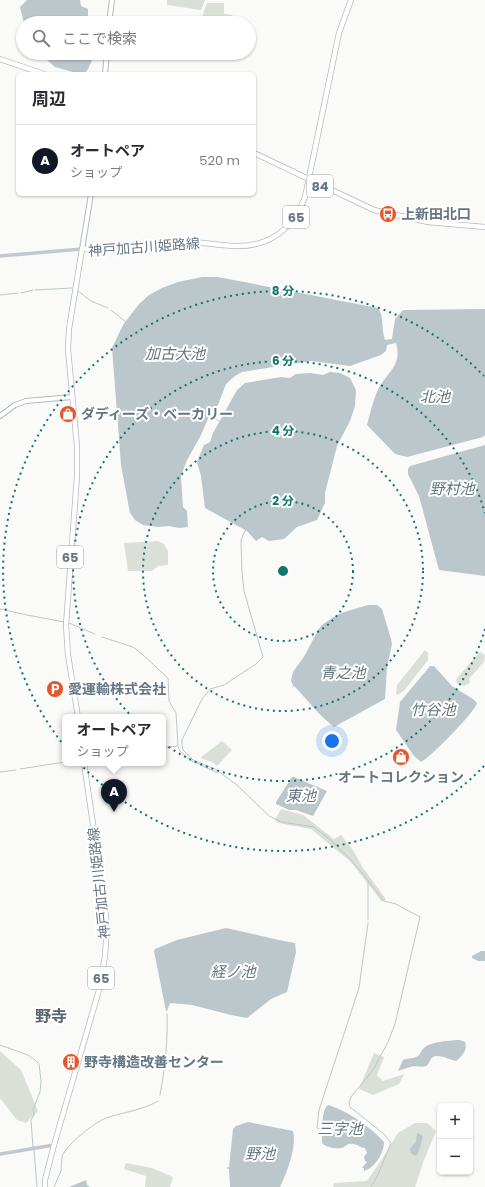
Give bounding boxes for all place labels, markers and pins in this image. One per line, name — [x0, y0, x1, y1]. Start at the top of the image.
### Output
bus stop icon: 上新田北口 — [378, 204, 398, 224]
place label: 上新田北口 — [401, 204, 471, 224]
shop icon: ダディーズ・ベーカリー — [58, 404, 78, 424]
place label: ダディーズ・ベーカリー — [81, 404, 233, 424]
centre of rings — [276, 564, 290, 578]
parking icon: 愛運輸株式会社 — [45, 679, 65, 699]
place label: 愛運輸株式会社 — [68, 679, 166, 699]
shop icon: オートコレクション — [391, 747, 411, 767]
place label: オートコレクション — [338, 767, 464, 787]
pin: A — [101, 779, 127, 812]
building icon: 野寺構造改善センター — [61, 1052, 81, 1072]
place label: 野寺構造改善センター — [84, 1052, 224, 1072]

